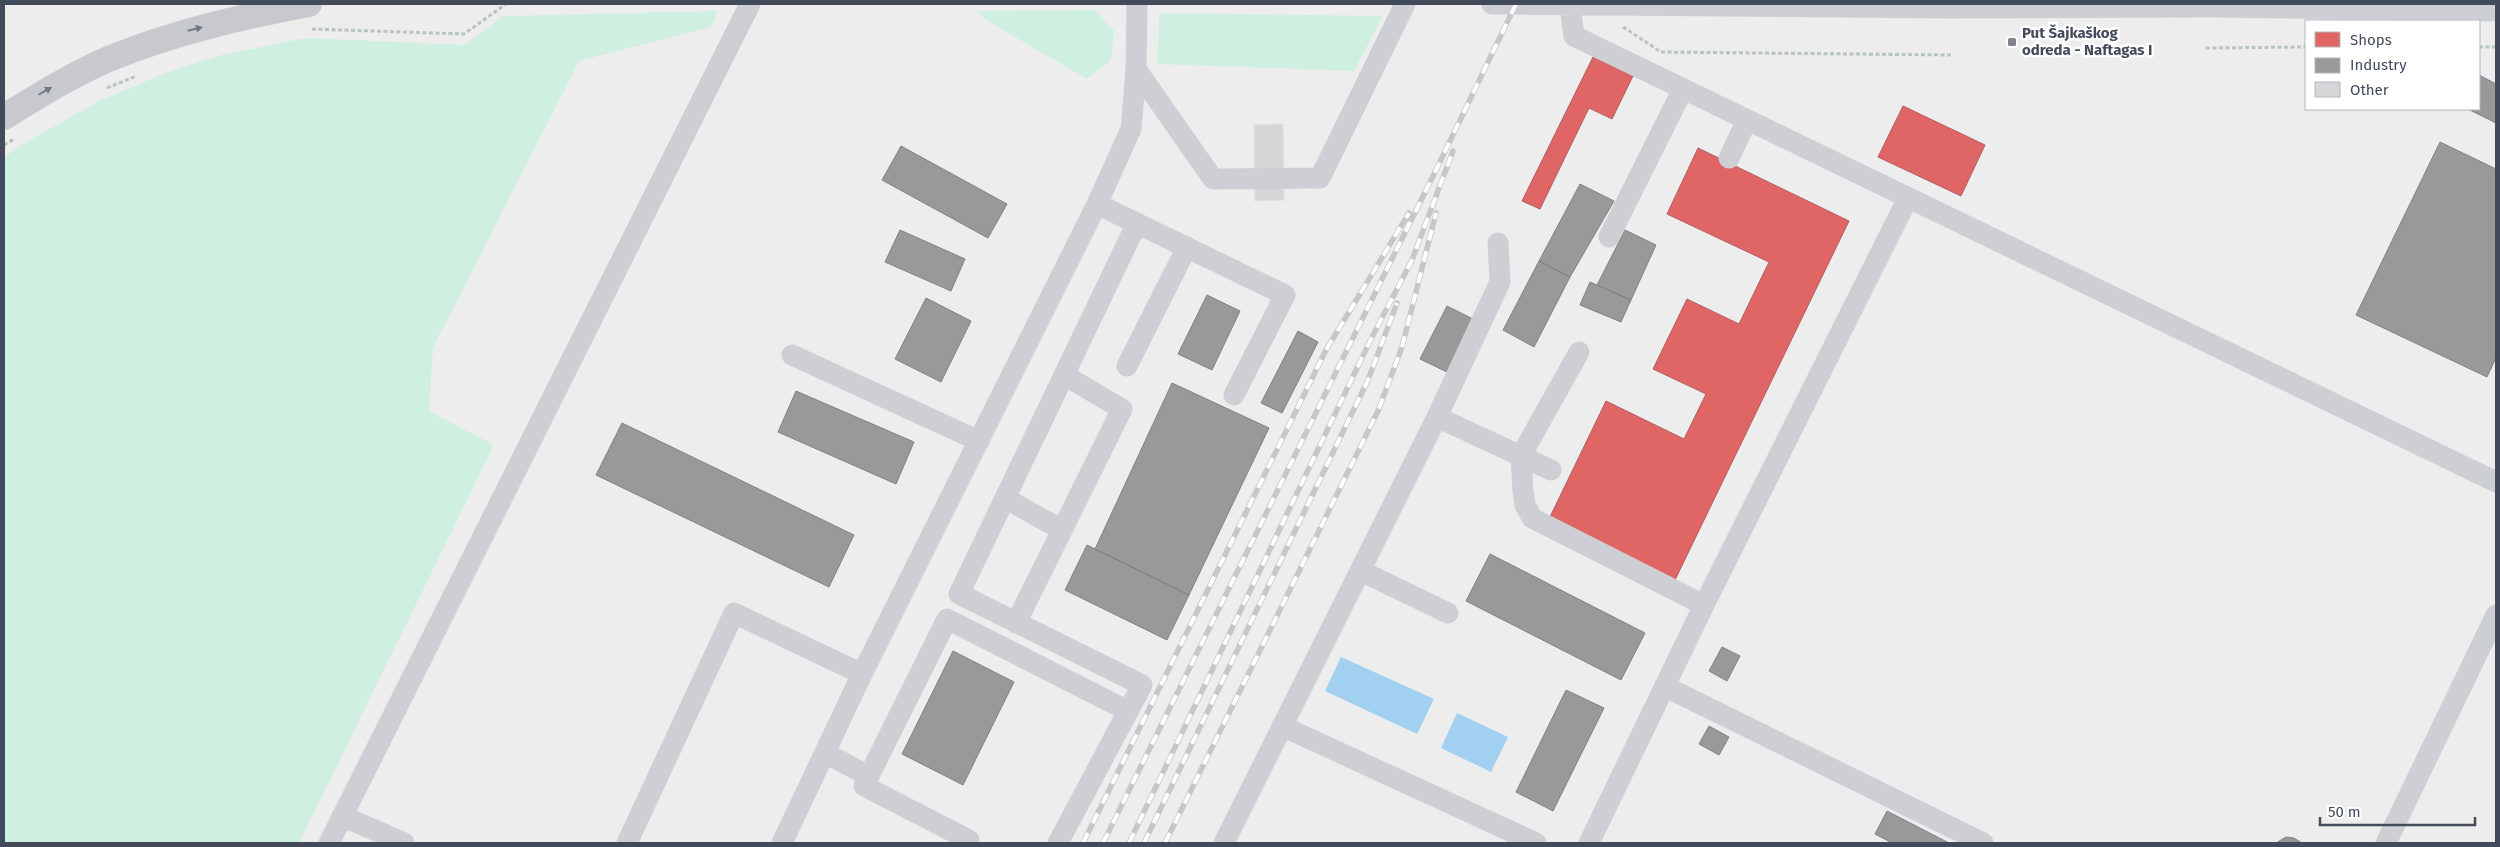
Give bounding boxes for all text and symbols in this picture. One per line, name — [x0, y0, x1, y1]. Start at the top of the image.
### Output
legend — [2305, 20, 2480, 110]
place label: Put Šajkaškog odreda - Naftagas I — [2022, 24, 2152, 59]
one-way arrow — [188, 25, 203, 33]
text: Shops — [2350, 31, 2392, 49]
marker: Put Šajkaškog odreda - Naftagas I — [2006, 36, 2018, 48]
text: Industry — [2350, 56, 2407, 74]
text: Other — [2350, 81, 2389, 99]
one-way arrow — [39, 87, 52, 96]
scale bar — [2320, 794, 2475, 826]
text: 50 m — [2328, 803, 2361, 821]

